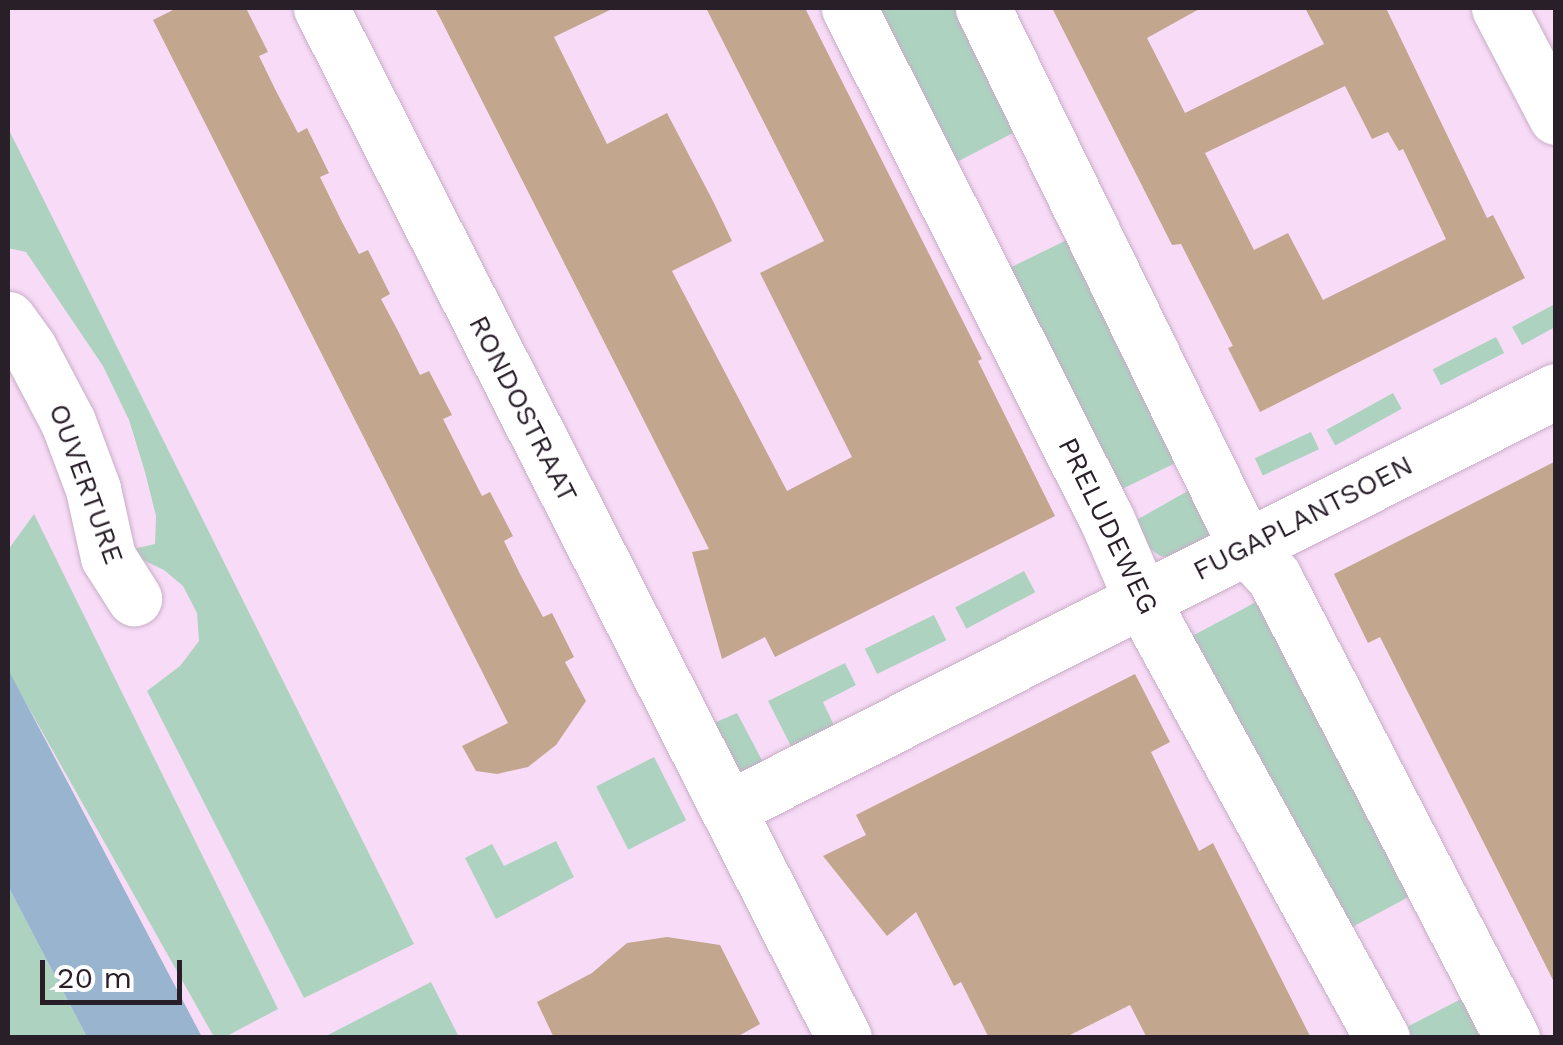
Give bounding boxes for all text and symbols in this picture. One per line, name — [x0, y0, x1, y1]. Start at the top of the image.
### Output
street label: RONDOSTRAAT — [461, 310, 585, 508]
street label: OUVERTURE — [41, 399, 131, 569]
street label: PRELUDEWEG — [1051, 432, 1165, 620]
street label: FUGAPLANTSOEN — [1188, 448, 1418, 588]
scale bar — [45, 940, 188, 1002]
text: 20 m — [57, 960, 132, 995]

